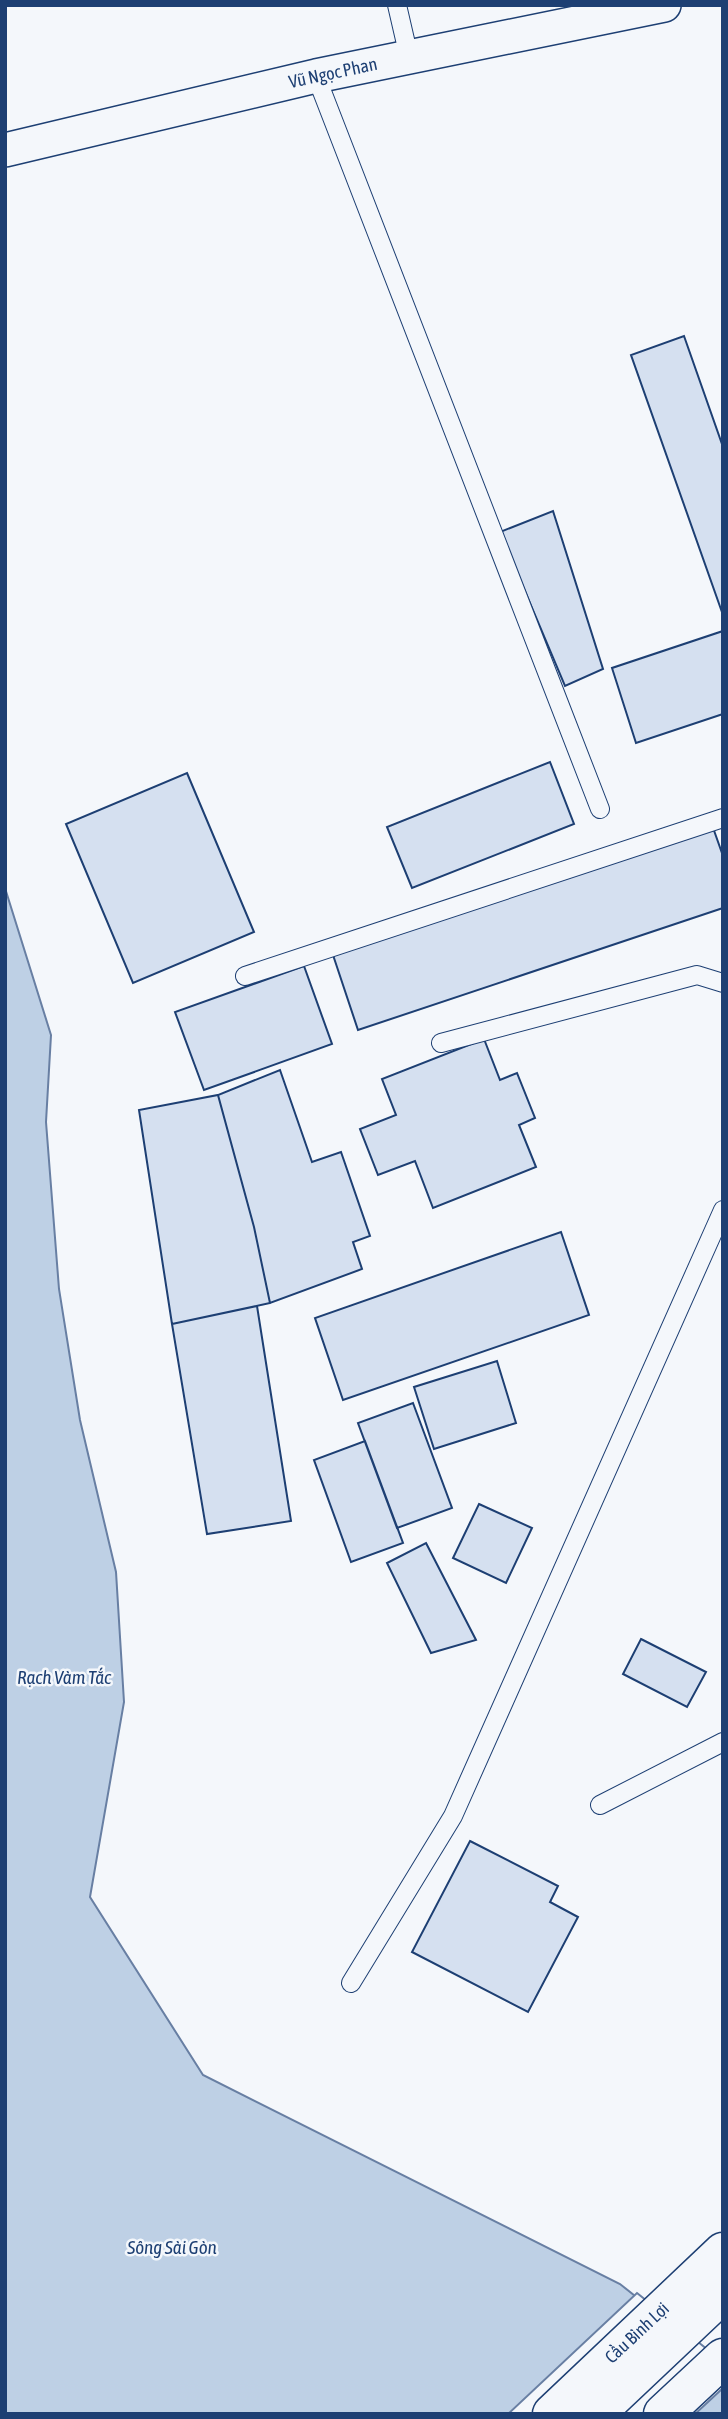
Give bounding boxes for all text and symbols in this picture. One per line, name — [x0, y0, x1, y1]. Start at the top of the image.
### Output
street label: Vũ Ngọc Phan — [287, 53, 379, 92]
water label: Rạch Vàm Tắc — [17, 1666, 112, 1688]
water label: Sông Sài Gòn — [126, 2236, 217, 2258]
street label: Cầu Bình Lợi — [600, 2297, 673, 2368]

